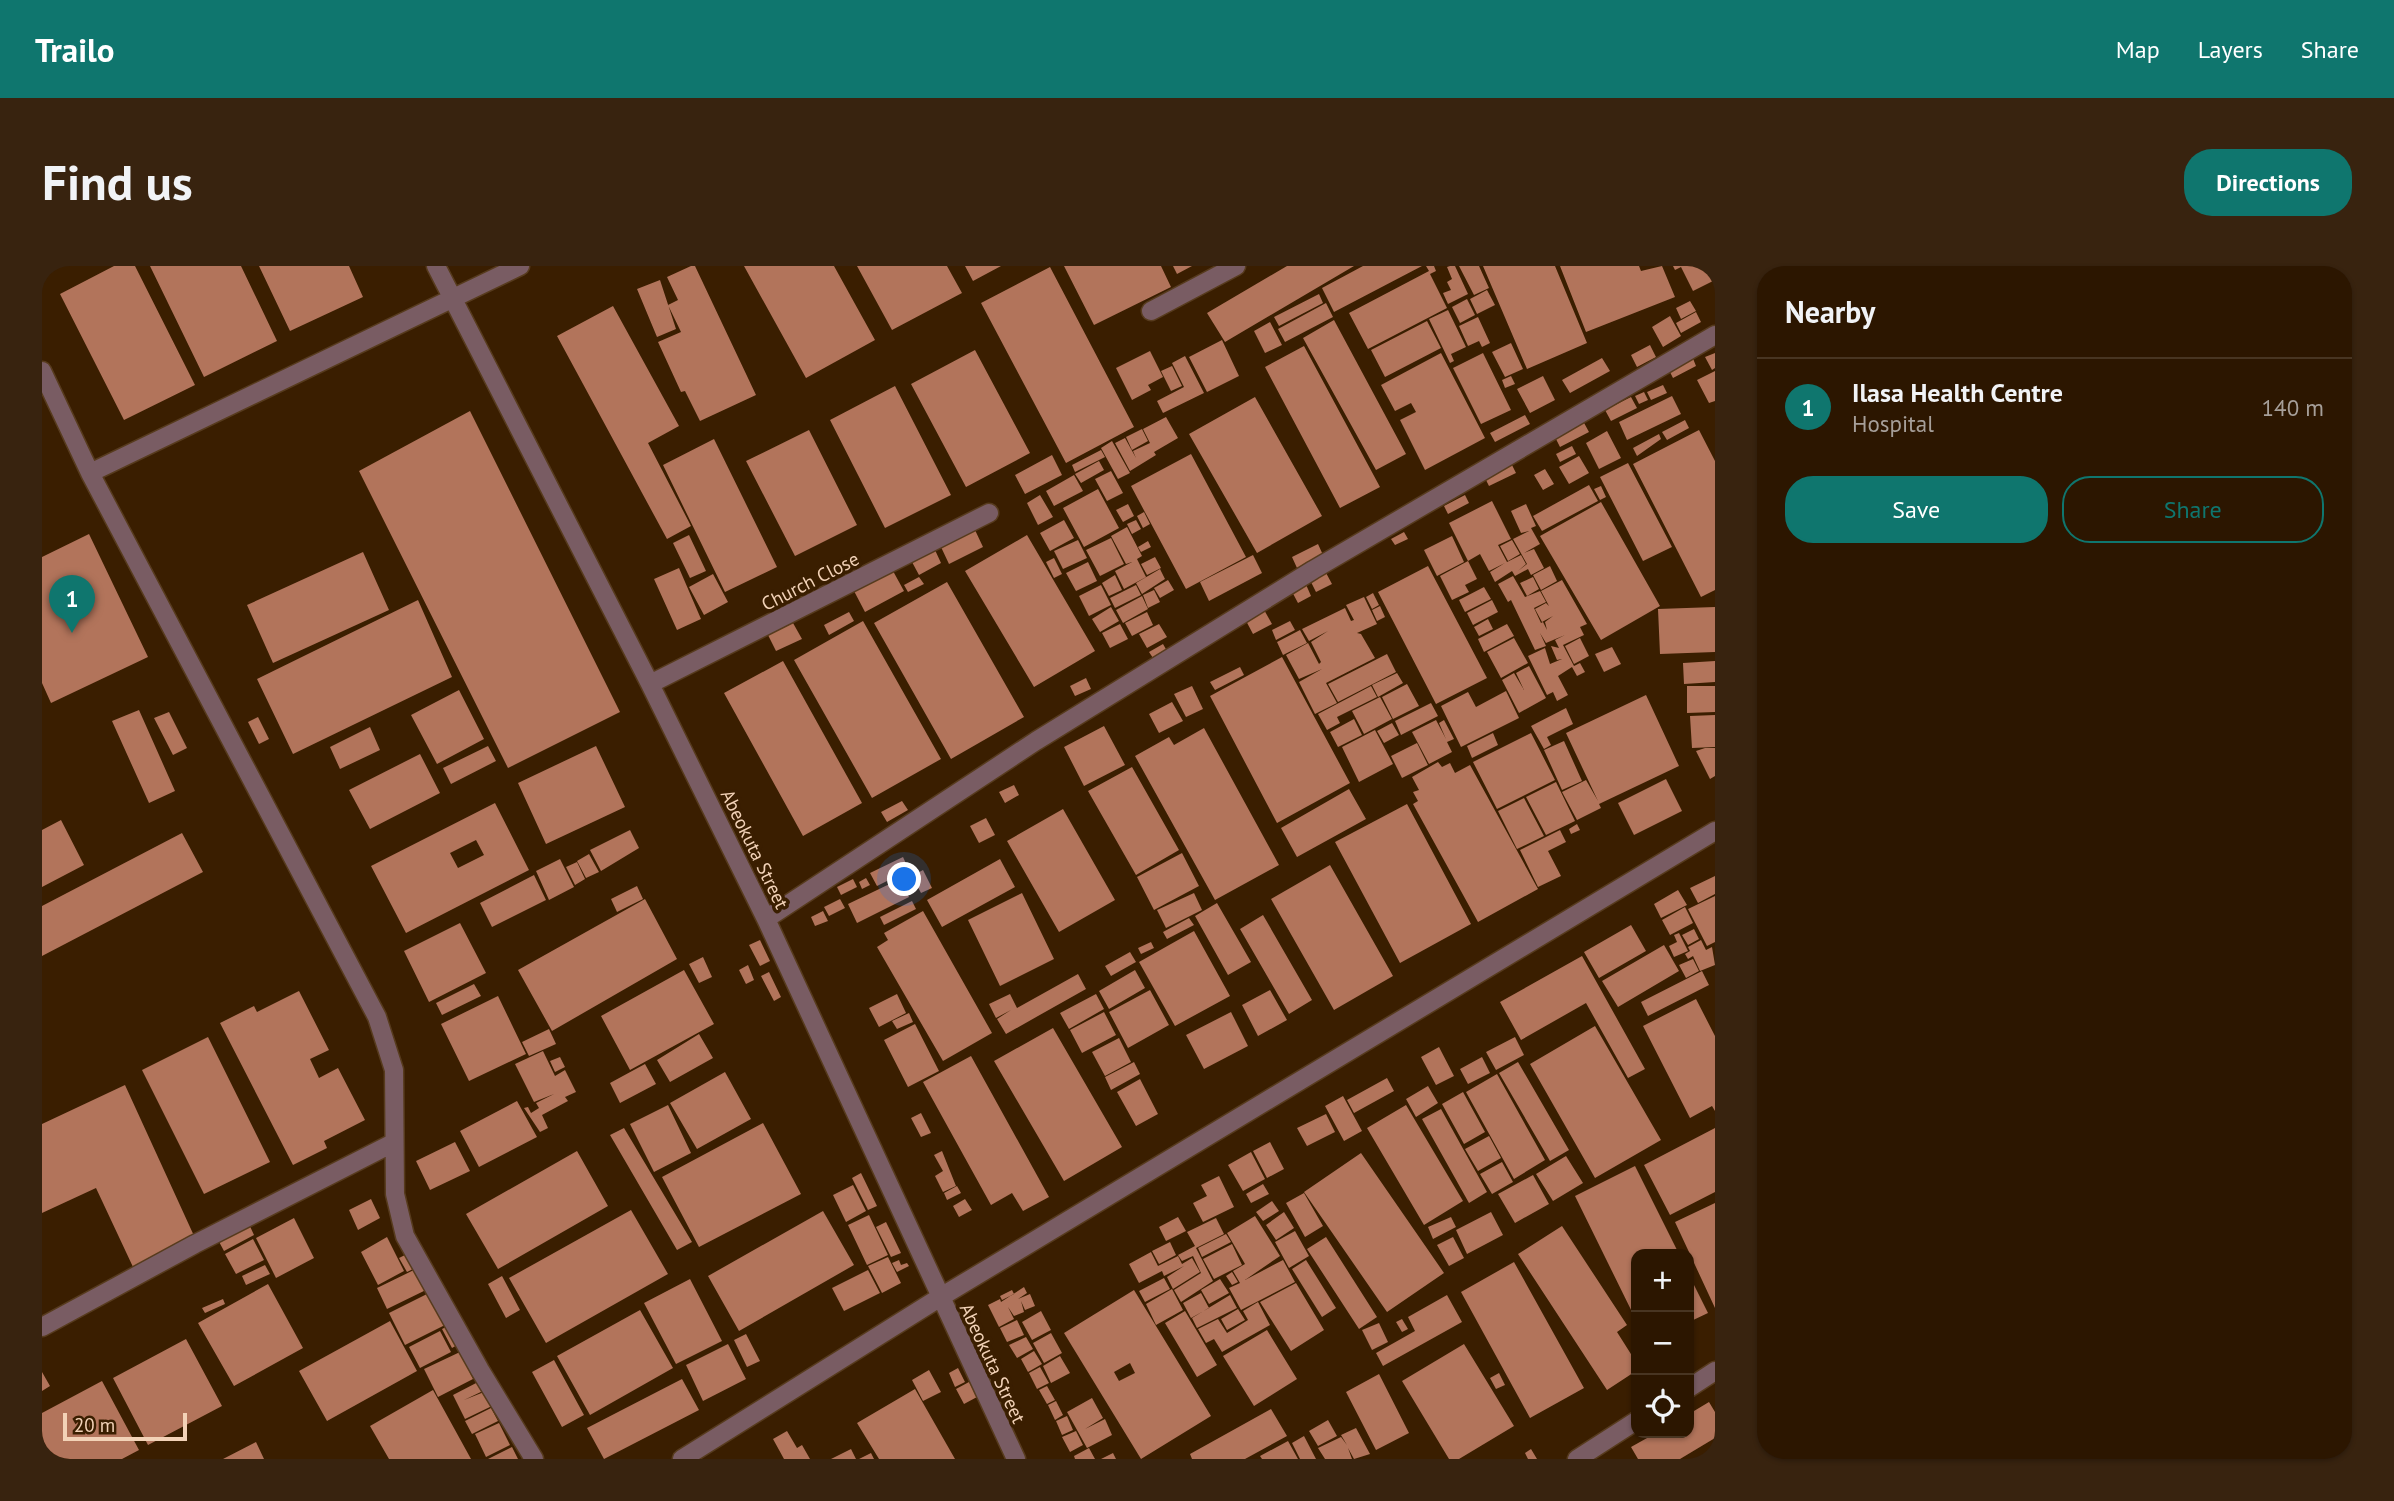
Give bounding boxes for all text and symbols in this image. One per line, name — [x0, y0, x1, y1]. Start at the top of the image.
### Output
text: Trailo — [35, 28, 115, 71]
text: Map — [2116, 34, 2160, 65]
text: Layers — [2198, 34, 2263, 65]
text: Share — [2301, 34, 2359, 65]
button: Directions — [2184, 149, 2352, 216]
text: Find us — [42, 150, 193, 214]
text: Nearby — [1785, 292, 1875, 331]
text: Ilasa Health Centre — [1852, 376, 2063, 409]
text: 1 — [1801, 393, 1815, 422]
text: 140 m — [2262, 393, 2324, 422]
text: Hospital — [1852, 409, 1934, 438]
button: Save — [1785, 476, 2048, 543]
button: Share — [2062, 476, 2324, 543]
street label: Church Close — [757, 546, 863, 616]
pin: 1 — [49, 575, 95, 633]
street label: Abeokuta Street — [716, 785, 794, 913]
your location — [887, 862, 921, 896]
map controls — [1631, 1249, 1694, 1438]
button: + — [1631, 1249, 1694, 1312]
street label: Abeokuta Street — [955, 1299, 1032, 1427]
button: − — [1631, 1312, 1694, 1375]
button: locate — [1631, 1375, 1694, 1438]
scale bar — [63, 1410, 187, 1442]
text: 20 m — [74, 1413, 115, 1437]

